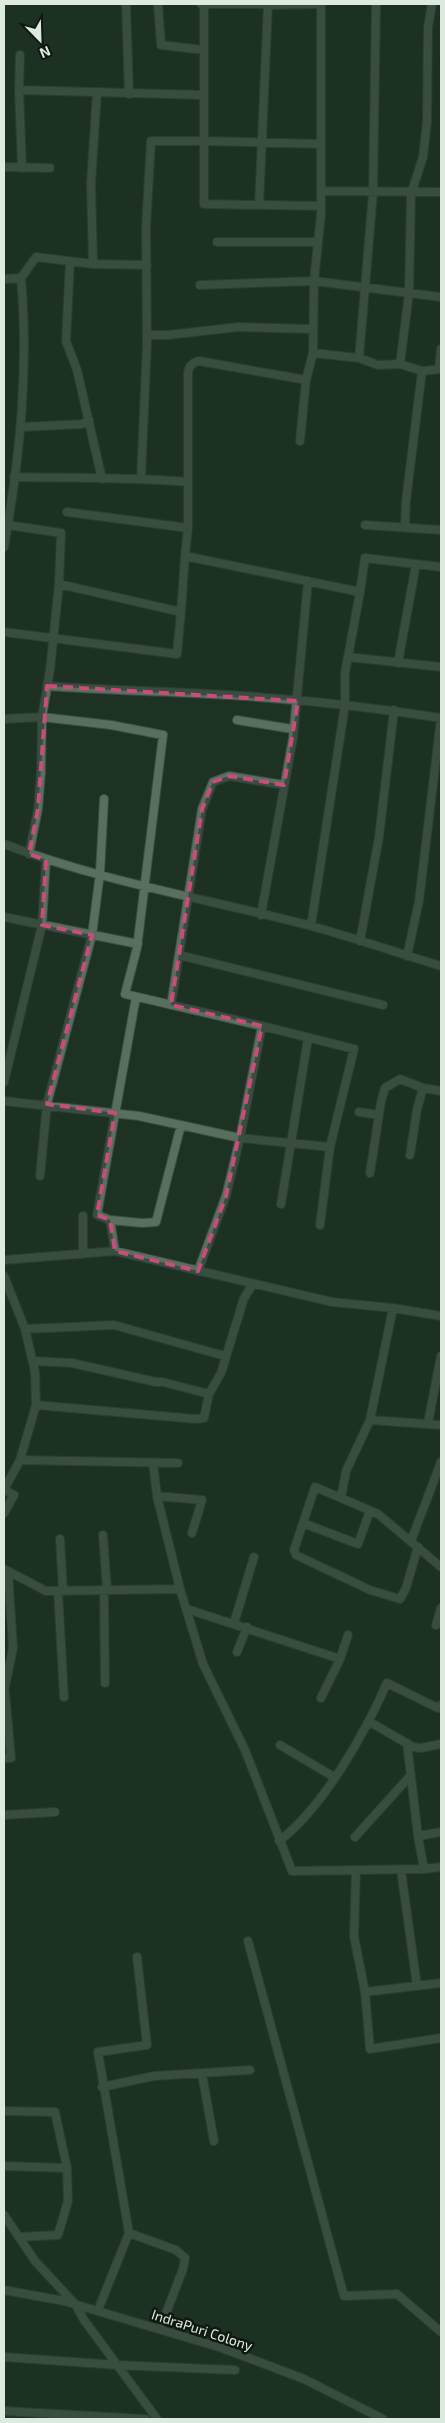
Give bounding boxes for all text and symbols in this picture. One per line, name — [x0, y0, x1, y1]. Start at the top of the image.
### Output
north arrow — [15, 15, 65, 65]
text: N — [37, 43, 53, 62]
street label: IndraPuri Colony — [150, 2305, 255, 2354]

